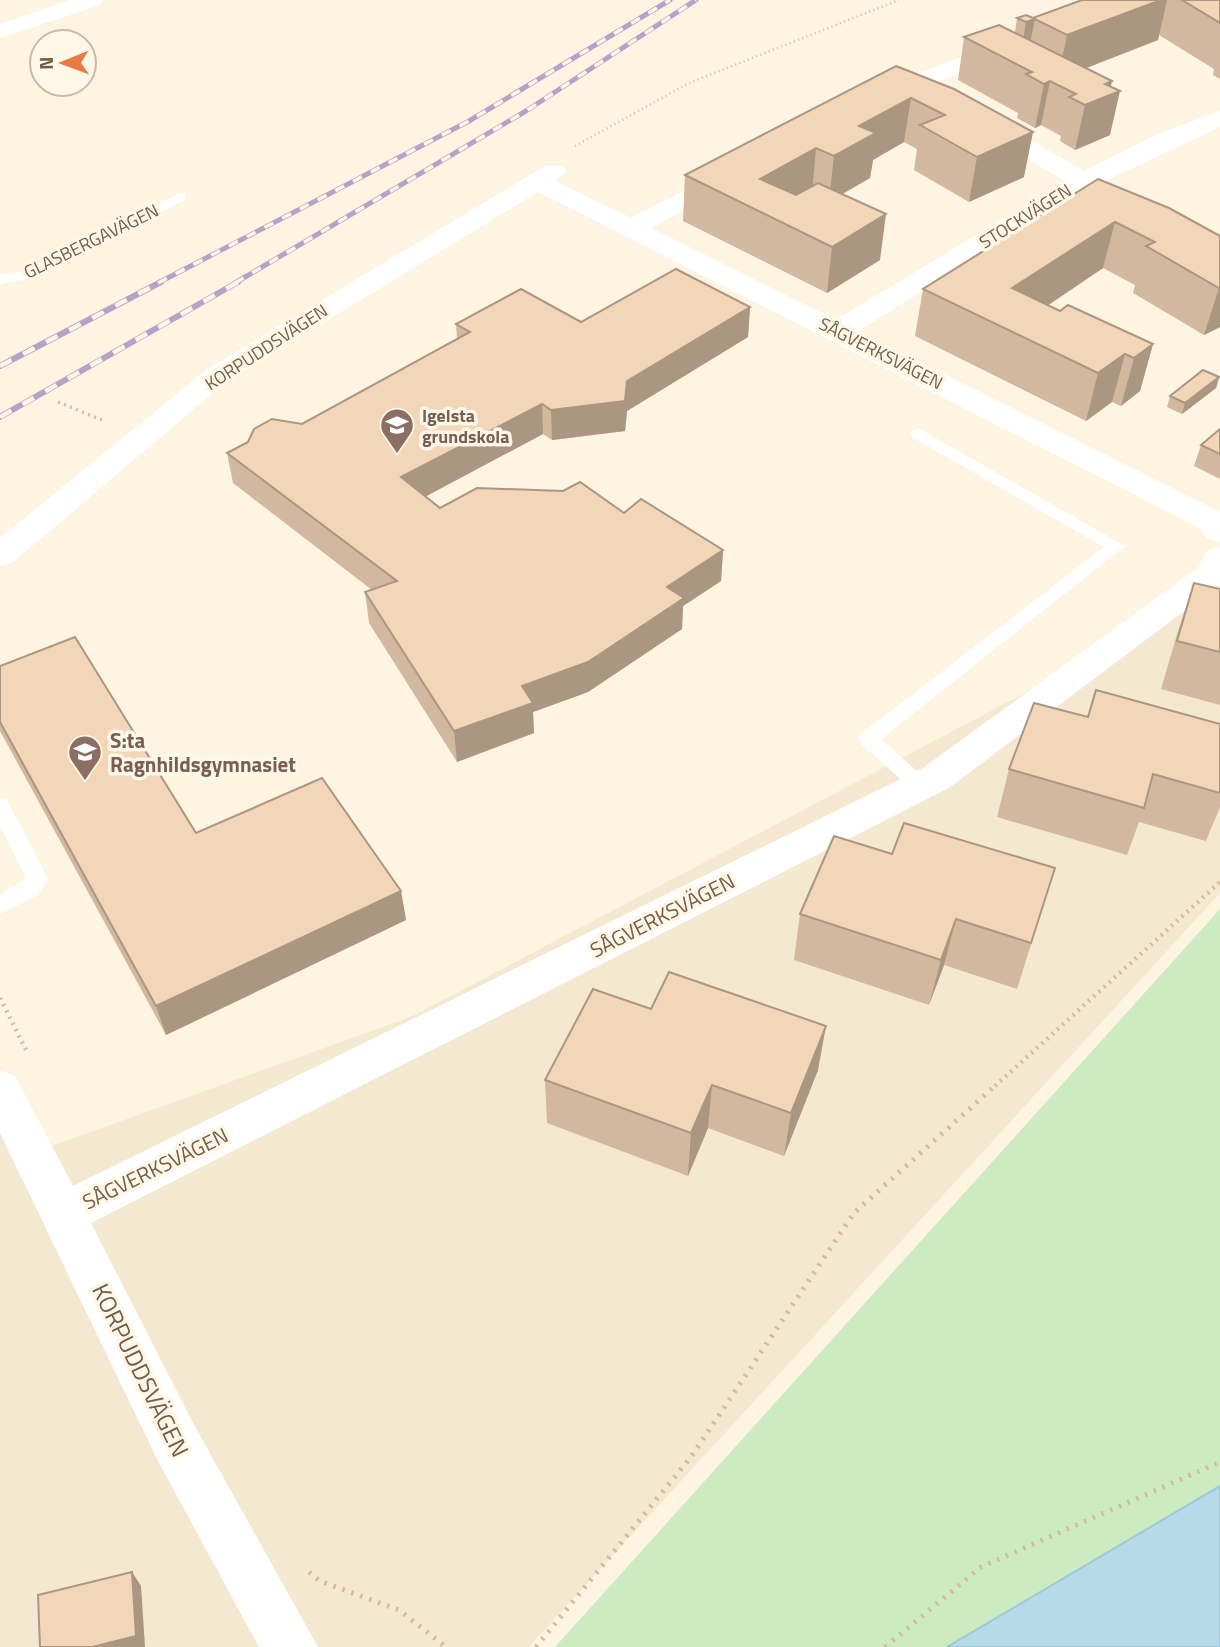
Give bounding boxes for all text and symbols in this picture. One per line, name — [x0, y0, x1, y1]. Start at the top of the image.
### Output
north arrow — [28, 28, 98, 98]
text: N — [31, 56, 60, 70]
street label: STOCKVÄGEN — [974, 177, 1076, 255]
street label: GLASBERGAVÄGEN — [19, 197, 163, 285]
street label: KORPUDDSVÄGEN — [199, 297, 333, 397]
street label: SÅGVERKSVÄGEN — [814, 310, 948, 396]
place label: Igelsta grundskola — [422, 402, 509, 450]
school or university icon: Igelsta grundskola — [378, 406, 416, 455]
place label: S:ta Ragnhildsgymnasiet — [110, 724, 296, 780]
school or university icon: S:ta Ragnhildsgymnasiet — [66, 733, 104, 782]
street label: SÅGVERKSVÄGEN — [584, 865, 740, 965]
street label: SÅGVERKSVÄGEN — [77, 1119, 233, 1217]
street label: KORPUDDSVÄGEN — [83, 1277, 199, 1463]

